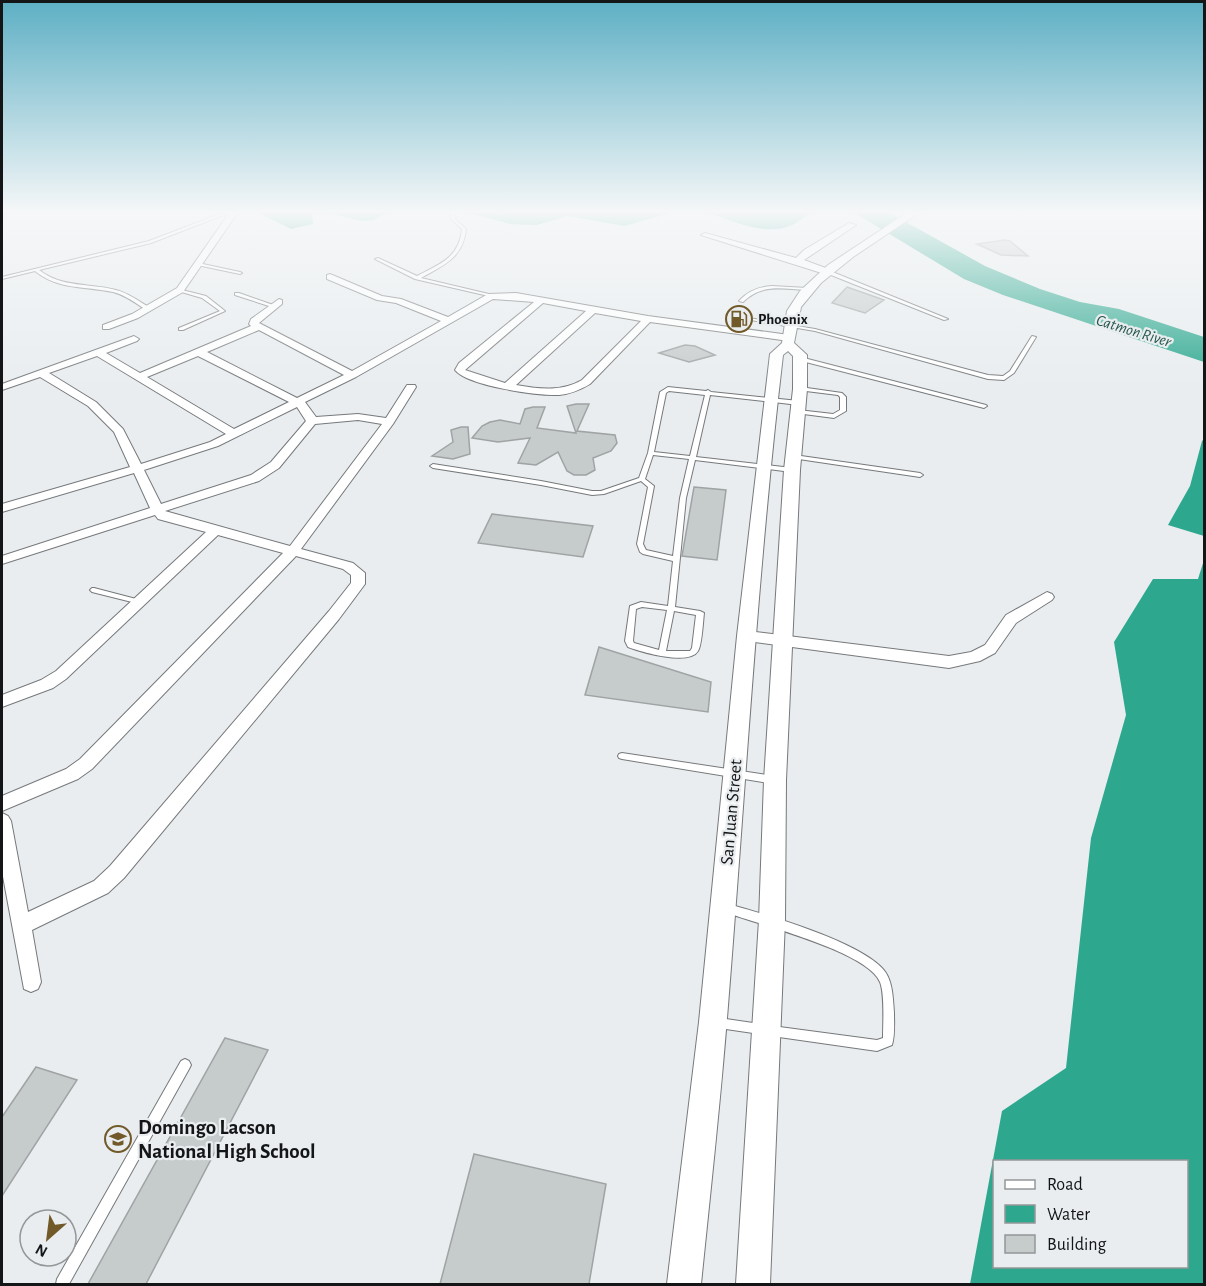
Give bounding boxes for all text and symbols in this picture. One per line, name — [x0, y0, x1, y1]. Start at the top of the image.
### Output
fuel station icon: Phoenix — [724, 304, 754, 334]
place label: Phoenix — [758, 312, 808, 327]
water label: Catmon River — [1094, 312, 1174, 350]
street label: San Juan Street — [718, 758, 746, 866]
place label: Domingo Lacson National High School — [138, 1117, 316, 1162]
school or university icon: Domingo Lacson National High School — [103, 1124, 133, 1154]
legend — [993, 1160, 1188, 1268]
text: Road — [1047, 1176, 1083, 1194]
text: Water — [1047, 1206, 1090, 1224]
north arrow — [18, 1208, 78, 1268]
text: Building — [1047, 1236, 1107, 1254]
text: N — [33, 1241, 50, 1260]

